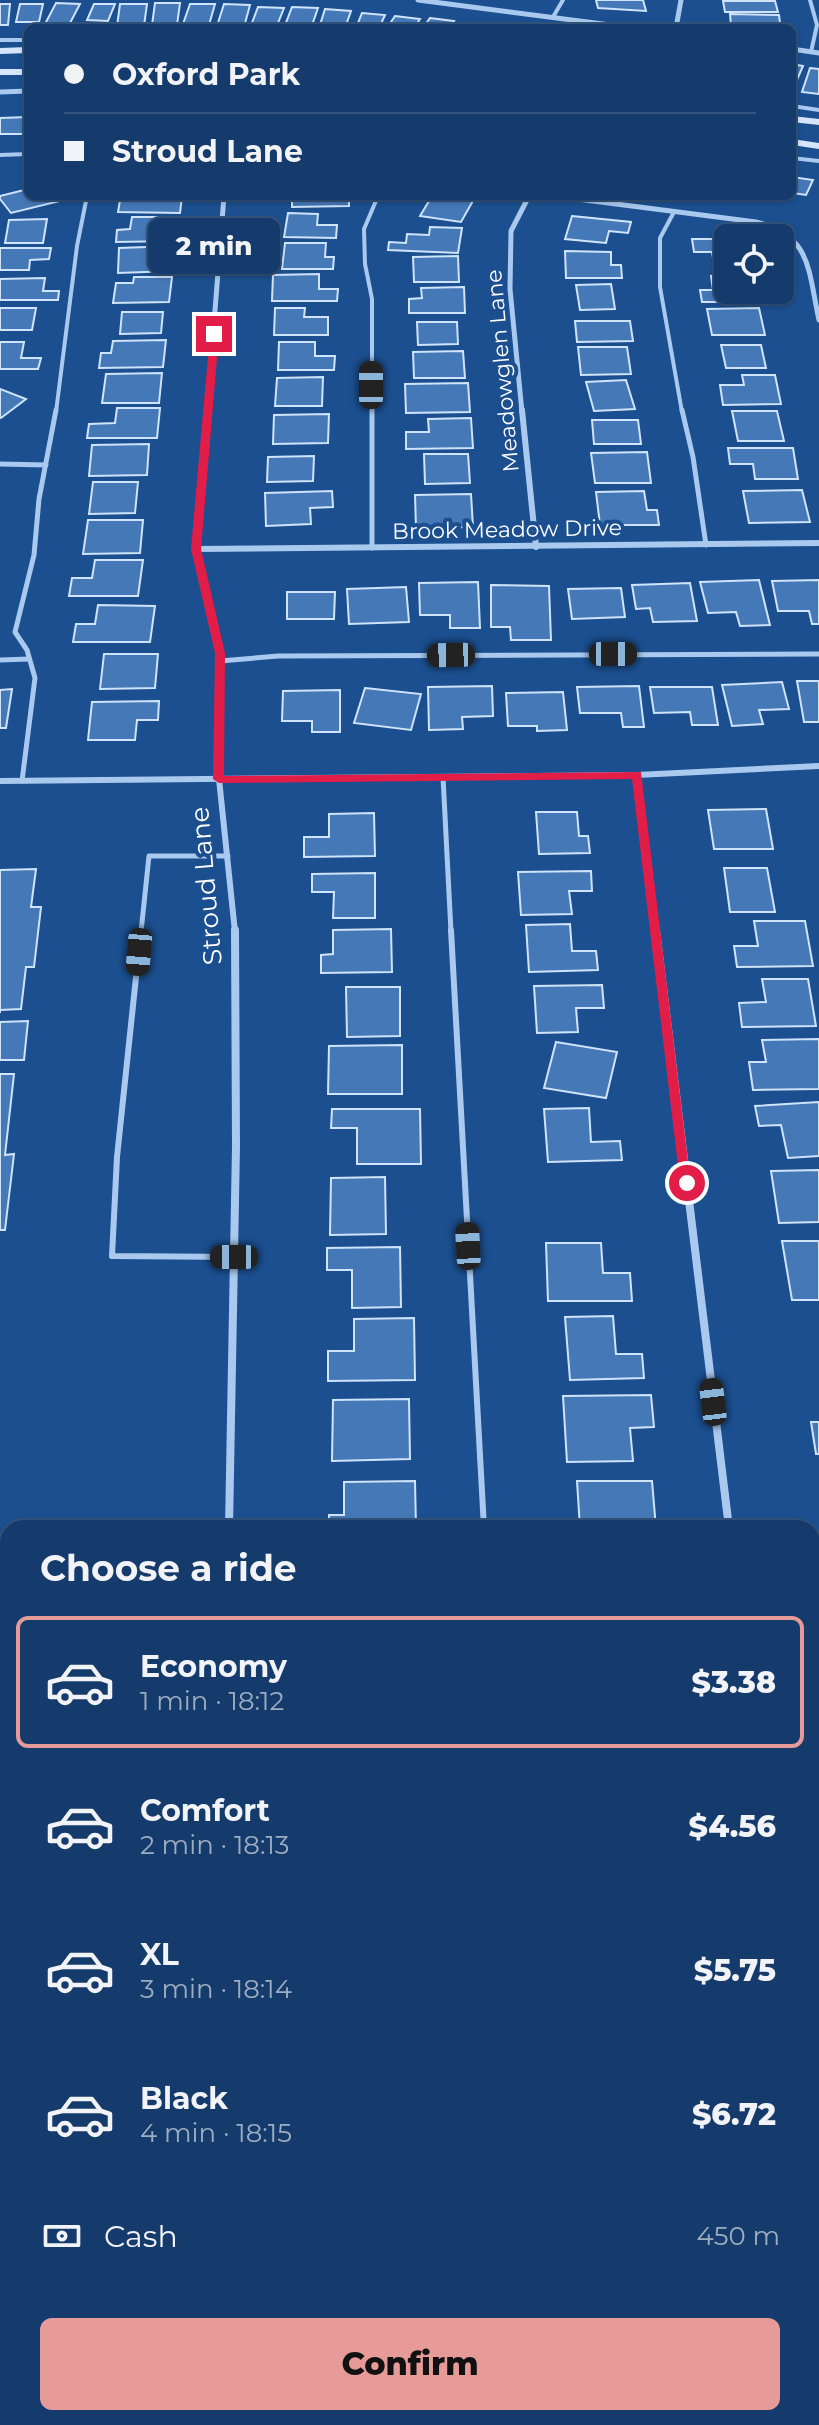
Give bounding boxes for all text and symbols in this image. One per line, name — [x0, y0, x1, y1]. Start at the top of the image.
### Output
text: Oxford Park — [112, 56, 300, 93]
text: Stroud Lane — [112, 133, 303, 170]
callout: 2 min — [148, 218, 280, 274]
map controls — [714, 224, 794, 304]
button: locate — [714, 224, 794, 304]
text: 2 min — [176, 230, 252, 262]
street label: Meadowglen Lane — [480, 268, 525, 473]
route end — [196, 316, 232, 352]
car — [359, 361, 383, 409]
street label: Brook Meadow Drive — [392, 514, 622, 545]
car — [589, 642, 637, 666]
car — [427, 643, 475, 667]
street label: Stroud Lane — [183, 806, 229, 966]
car — [125, 927, 153, 977]
route start — [669, 1165, 705, 1201]
car — [455, 1221, 481, 1271]
car — [210, 1245, 258, 1269]
car — [698, 1377, 728, 1427]
text: Choose a ride — [40, 1546, 297, 1590]
icon: car — [44, 1646, 116, 1718]
text: Economy — [140, 1648, 287, 1685]
text: $3.38 — [692, 1664, 776, 1701]
text: 1 min · 18:12 — [140, 1685, 284, 1717]
icon: car — [44, 1790, 116, 1862]
text: Comfort — [140, 1792, 270, 1829]
text: $4.56 — [689, 1808, 776, 1845]
text: 2 min · 18:13 — [140, 1829, 289, 1861]
icon: car — [44, 1934, 116, 2006]
text: XL — [140, 1936, 179, 1973]
text: $5.75 — [694, 1952, 776, 1989]
text: 3 min · 18:14 — [140, 1973, 292, 2005]
icon: car — [44, 2078, 116, 2150]
text: Black — [140, 2080, 228, 2117]
text: $6.72 — [692, 2096, 776, 2133]
text: 4 min · 18:15 — [140, 2117, 292, 2149]
icon: cash — [40, 2214, 84, 2258]
text: Cash — [104, 2218, 178, 2255]
text: 450 m — [697, 2220, 780, 2252]
button: Confirm — [40, 2318, 780, 2410]

